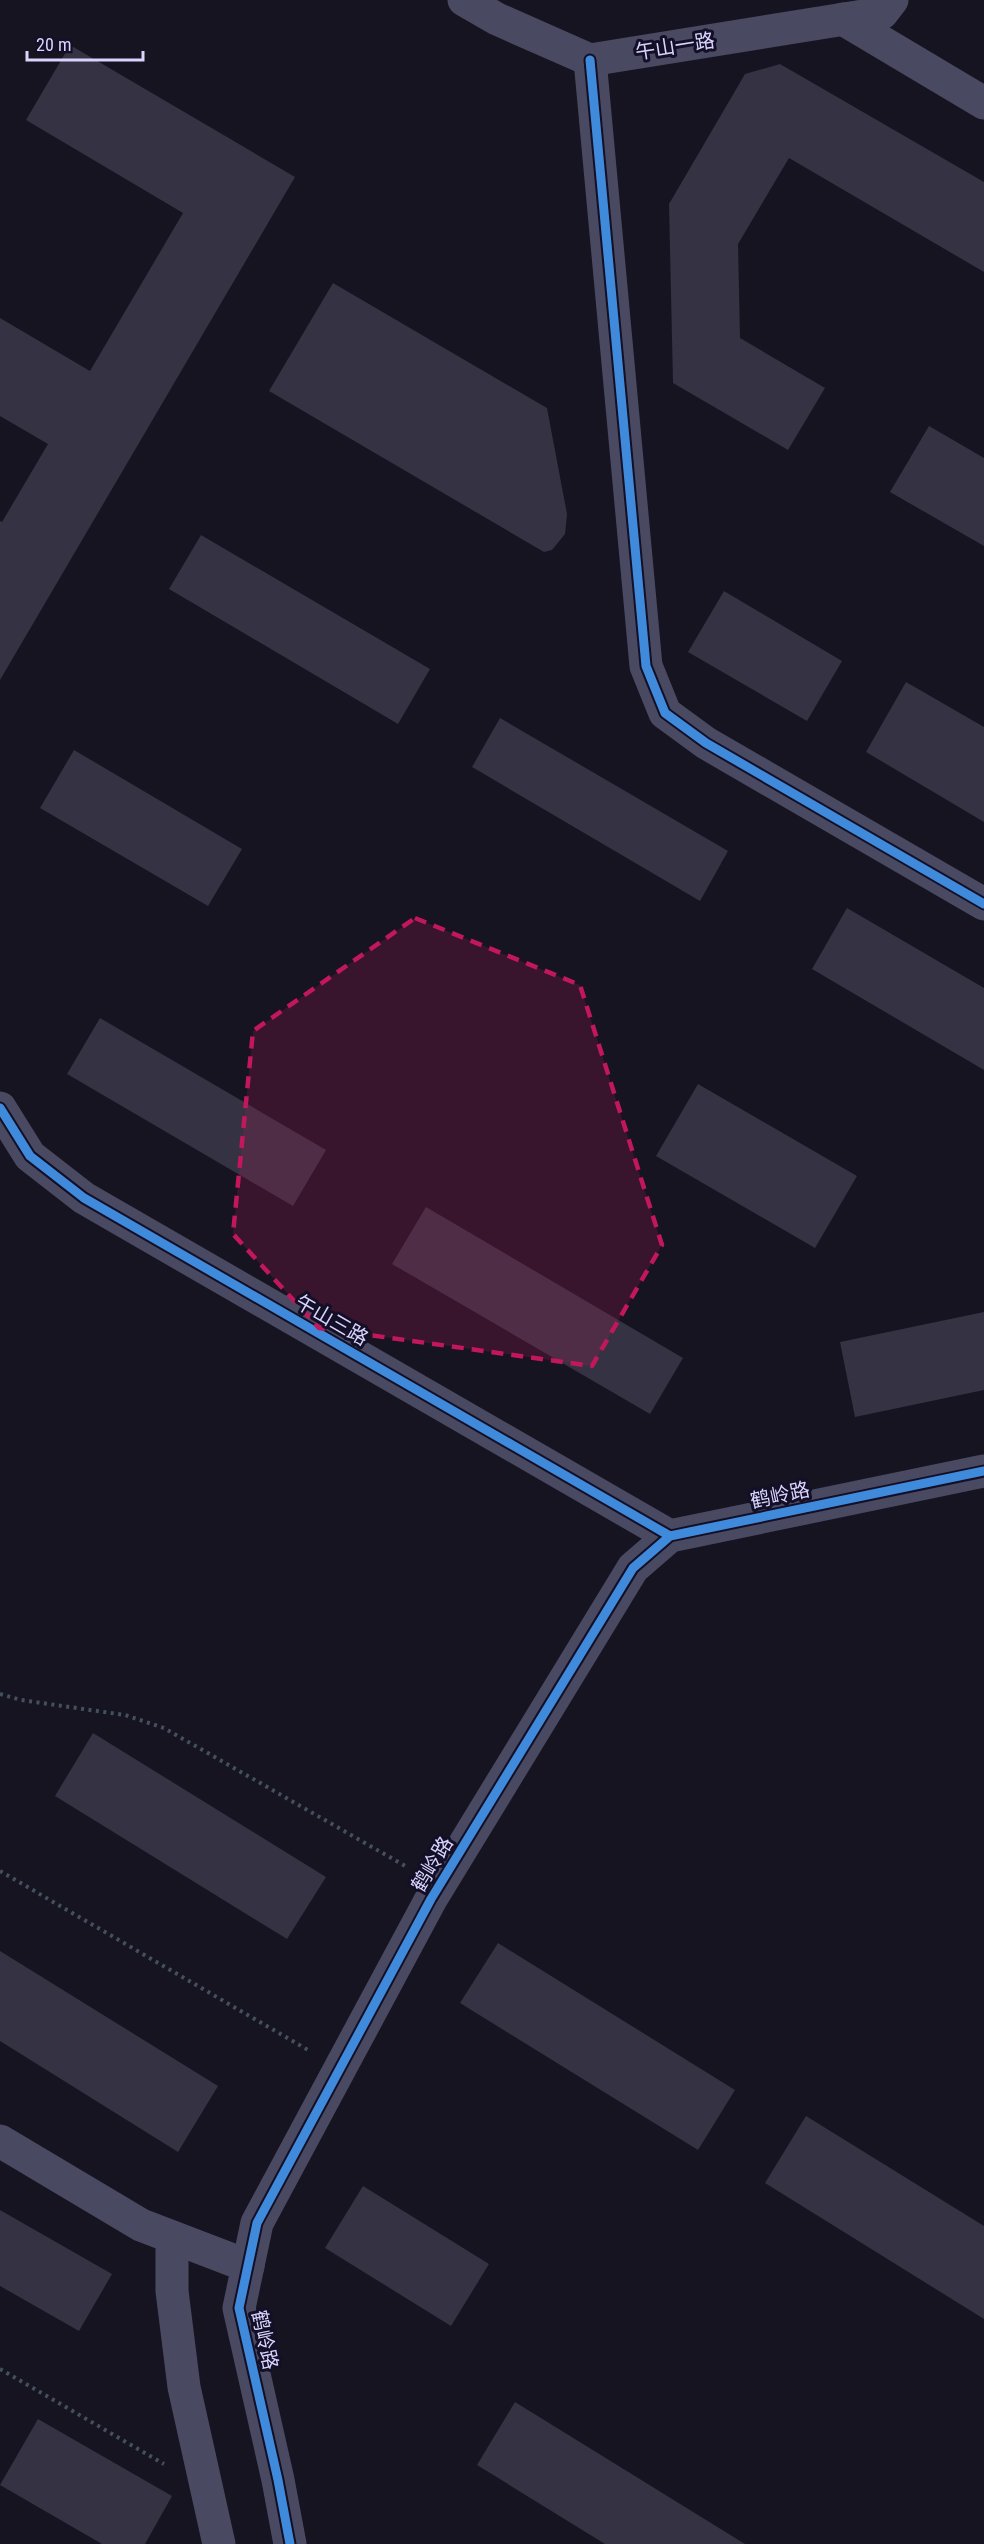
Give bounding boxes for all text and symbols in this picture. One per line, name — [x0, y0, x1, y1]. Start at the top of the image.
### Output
scale bar — [27, 24, 142, 62]
street label: 午山一路 — [634, 28, 716, 64]
text: 20 m — [36, 34, 71, 55]
street label: 午山三路 — [291, 1290, 373, 1350]
street label: 鹤岭路 — [748, 1477, 812, 1513]
street label: 鹤岭路 — [406, 1832, 458, 1896]
street label: 鹤岭路 — [247, 2308, 283, 2372]

